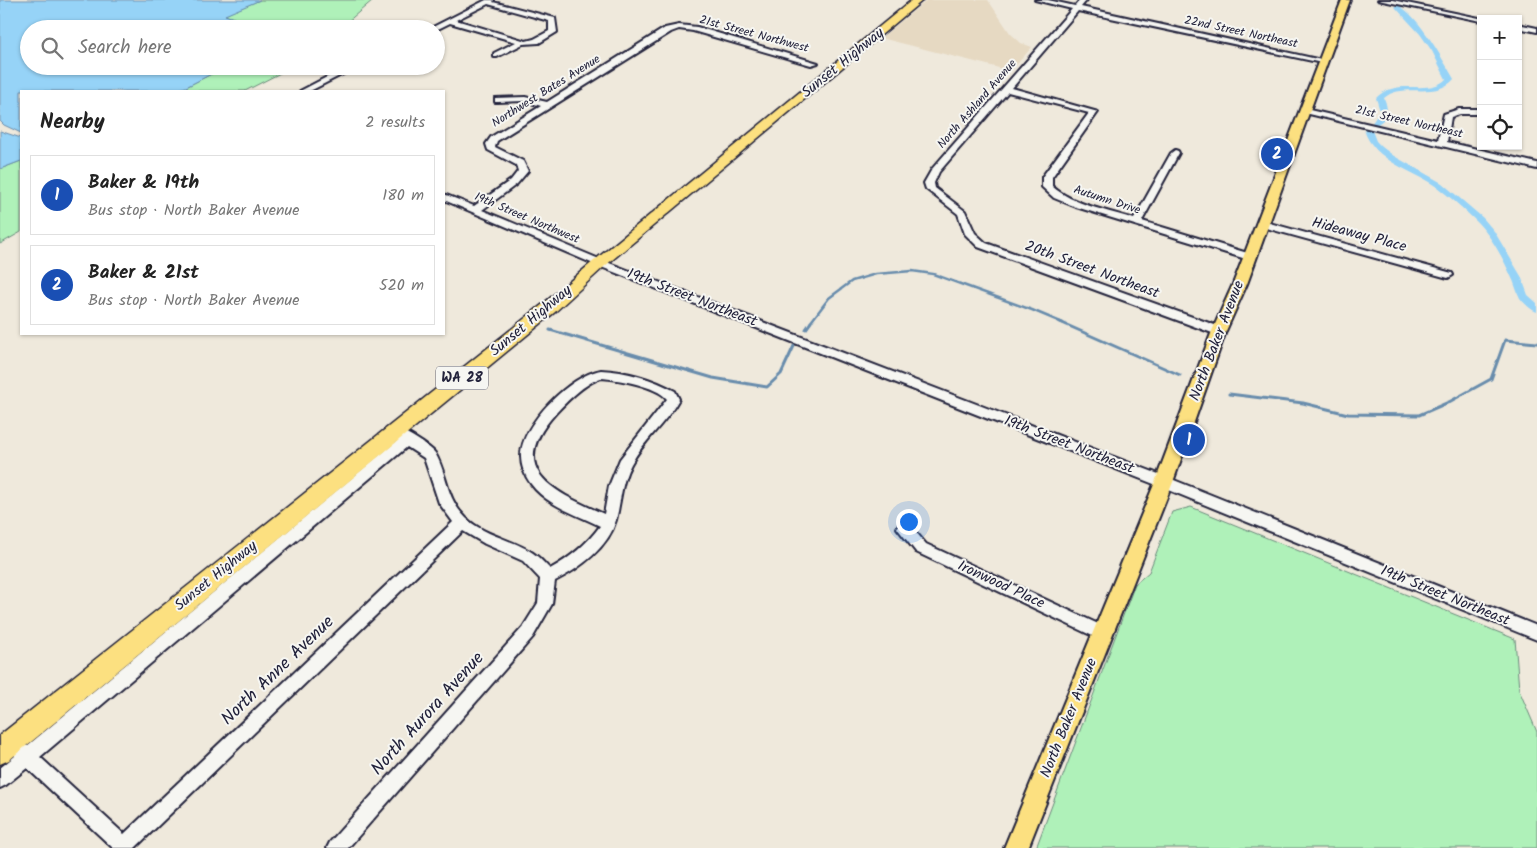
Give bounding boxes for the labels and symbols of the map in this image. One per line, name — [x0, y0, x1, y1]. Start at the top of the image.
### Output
street label: 21st Street Northwest — [697, 10, 811, 58]
street label: 22nd Street Northeast — [1182, 11, 1300, 53]
street label: Sunset Highway — [796, 21, 891, 104]
street label: Northwest Bates Avenue — [488, 49, 605, 132]
street label: North Ashland Avenue — [933, 55, 1022, 153]
street label: 21st Street Northeast — [1353, 100, 1465, 144]
pin: 2 — [1261, 135, 1293, 173]
street label: Autumn Drive — [1071, 180, 1143, 220]
street label: 19th Street Northwest — [471, 187, 583, 249]
street label: Hideaway Place — [1309, 211, 1409, 259]
street label: 20th Street Northeast — [1021, 234, 1163, 306]
street label: 19th Street Northeast — [623, 262, 761, 334]
street label: North Baker Avenue — [1183, 277, 1251, 405]
street label: Sunset Highway — [485, 279, 578, 363]
road number: WA 28 — [436, 366, 488, 389]
street label: 19th Street Northeast — [1000, 409, 1138, 481]
pin: 1 — [1173, 421, 1205, 459]
your location — [896, 509, 922, 535]
street label: Sunset Highway — [169, 534, 264, 617]
street label: Ironwood Place — [953, 554, 1049, 616]
street label: 19th Street Northeast — [1377, 559, 1514, 633]
street label: North Anne Avenue — [214, 609, 342, 733]
street label: North Aurora Avenue — [364, 645, 492, 783]
street label: North Baker Avenue — [1034, 654, 1104, 782]

